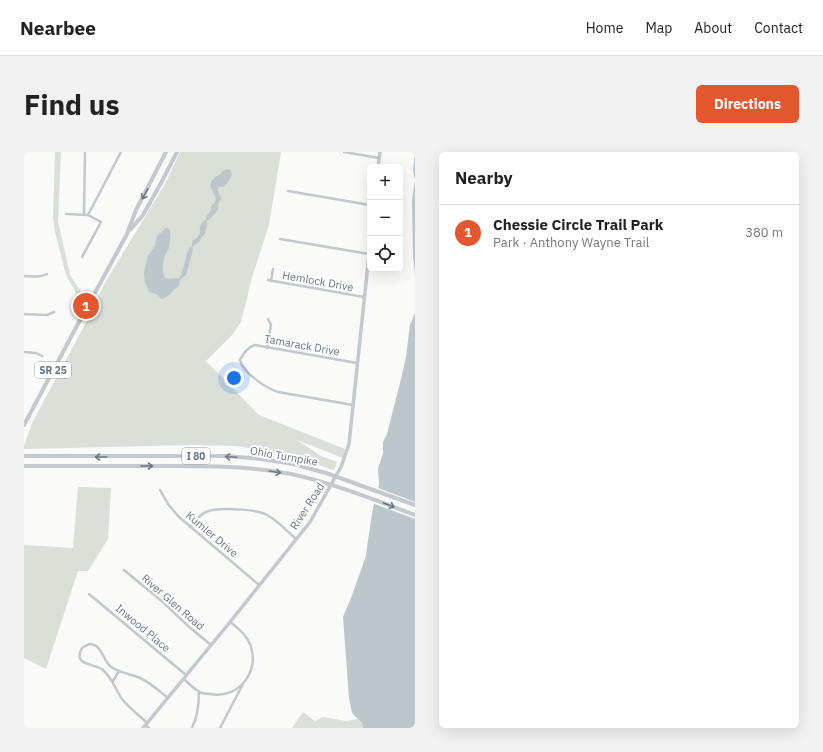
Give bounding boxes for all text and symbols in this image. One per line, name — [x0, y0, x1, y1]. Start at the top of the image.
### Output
text: Nearbee — [20, 16, 96, 40]
text: Home — [586, 19, 623, 37]
text: Map — [645, 19, 672, 37]
text: About — [694, 19, 732, 37]
text: Contact — [754, 19, 803, 37]
button: Directions — [696, 85, 799, 123]
text: Find us — [24, 86, 120, 123]
map controls — [367, 164, 403, 272]
button: + — [367, 164, 403, 200]
text: Nearby — [455, 167, 513, 189]
one-way arrow — [141, 188, 148, 200]
button: − — [367, 200, 403, 236]
text: Chessie Circle Trail Park — [493, 215, 663, 234]
text: 1 — [464, 224, 472, 241]
text: 380 m — [745, 224, 783, 241]
text: Park · Anthony Wayne Trail — [493, 234, 649, 251]
button: locate — [367, 236, 403, 272]
street label: Hemlock Drive — [281, 268, 355, 294]
pin: 1 — [73, 291, 99, 321]
street label: Tamarack Drive — [263, 331, 341, 359]
road number: SR 25 — [35, 362, 71, 378]
your location — [224, 368, 244, 388]
street label: Ohio Turnpike — [249, 443, 319, 469]
road number: I 80 — [182, 448, 210, 464]
one-way arrow — [95, 453, 108, 461]
one-way arrow — [225, 453, 238, 460]
one-way arrow — [140, 462, 153, 470]
one-way arrow — [268, 468, 281, 476]
street label: River Road — [287, 480, 327, 532]
one-way arrow — [382, 502, 394, 510]
street label: Kumler Drive — [183, 508, 241, 560]
street label: River Glen Road — [139, 571, 207, 633]
street label: Inwood Place — [113, 601, 173, 655]

